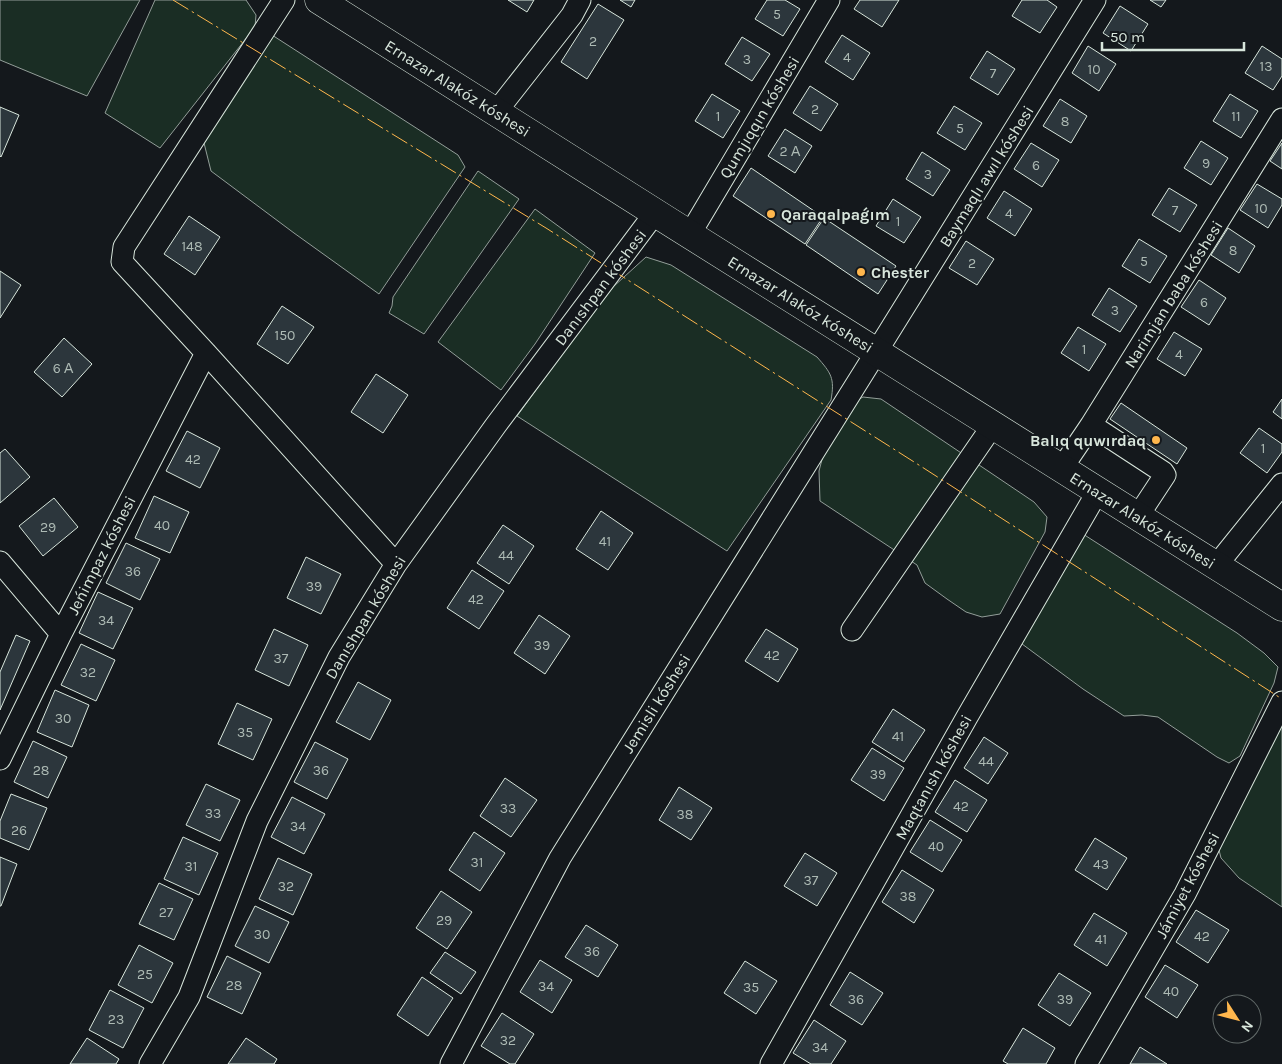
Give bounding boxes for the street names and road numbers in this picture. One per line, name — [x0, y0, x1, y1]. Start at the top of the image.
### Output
street label: Ernazar Alakóz kóshesi — [381, 36, 534, 141]
street label: Qumjıqqın kóshesi — [715, 53, 803, 182]
street label: Baymaqlı awıl kóshesi — [935, 102, 1038, 250]
street label: Narimjan baba kóshesi — [1120, 217, 1227, 371]
street label: Danıshpan kóshesi — [550, 225, 650, 349]
street label: Ernazar Alakóz kóshesi — [724, 252, 877, 357]
street label: Ernazar Alakóz kóshesi — [1066, 468, 1219, 573]
street label: Jeńimpaz kóshesi — [63, 493, 140, 618]
street label: Danıshpan kóshesi — [321, 552, 410, 682]
street label: Jemisli kóshesi — [618, 650, 694, 756]
street label: Maqtanısh kóshesi — [891, 711, 976, 843]
street label: Jámiyet kóshesi — [1151, 829, 1223, 942]

